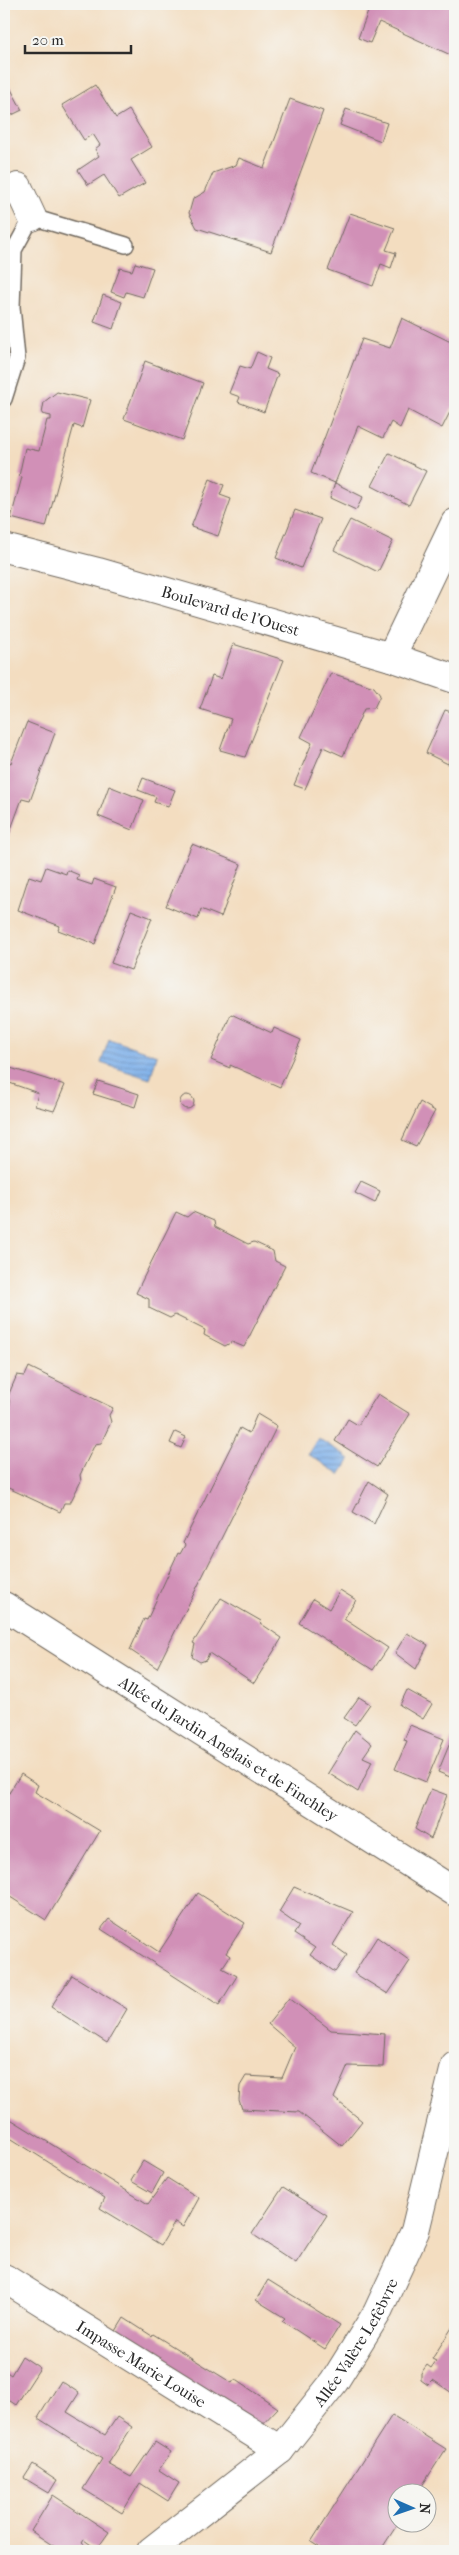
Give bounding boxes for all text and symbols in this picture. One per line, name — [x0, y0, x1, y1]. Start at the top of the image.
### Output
scale bar — [25, 22, 131, 54]
text: 20 m — [32, 31, 64, 49]
street label: Boulevard de l'Ouest — [159, 581, 302, 640]
street label: Allée du Jardin Anglais et de Finchley — [115, 1671, 342, 1825]
street label: Allée Valère Lefebvre — [308, 2275, 401, 2411]
street label: Impasse Marie Louise — [73, 2316, 210, 2411]
north arrow — [386, 2482, 436, 2532]
text: N — [416, 2503, 433, 2514]

